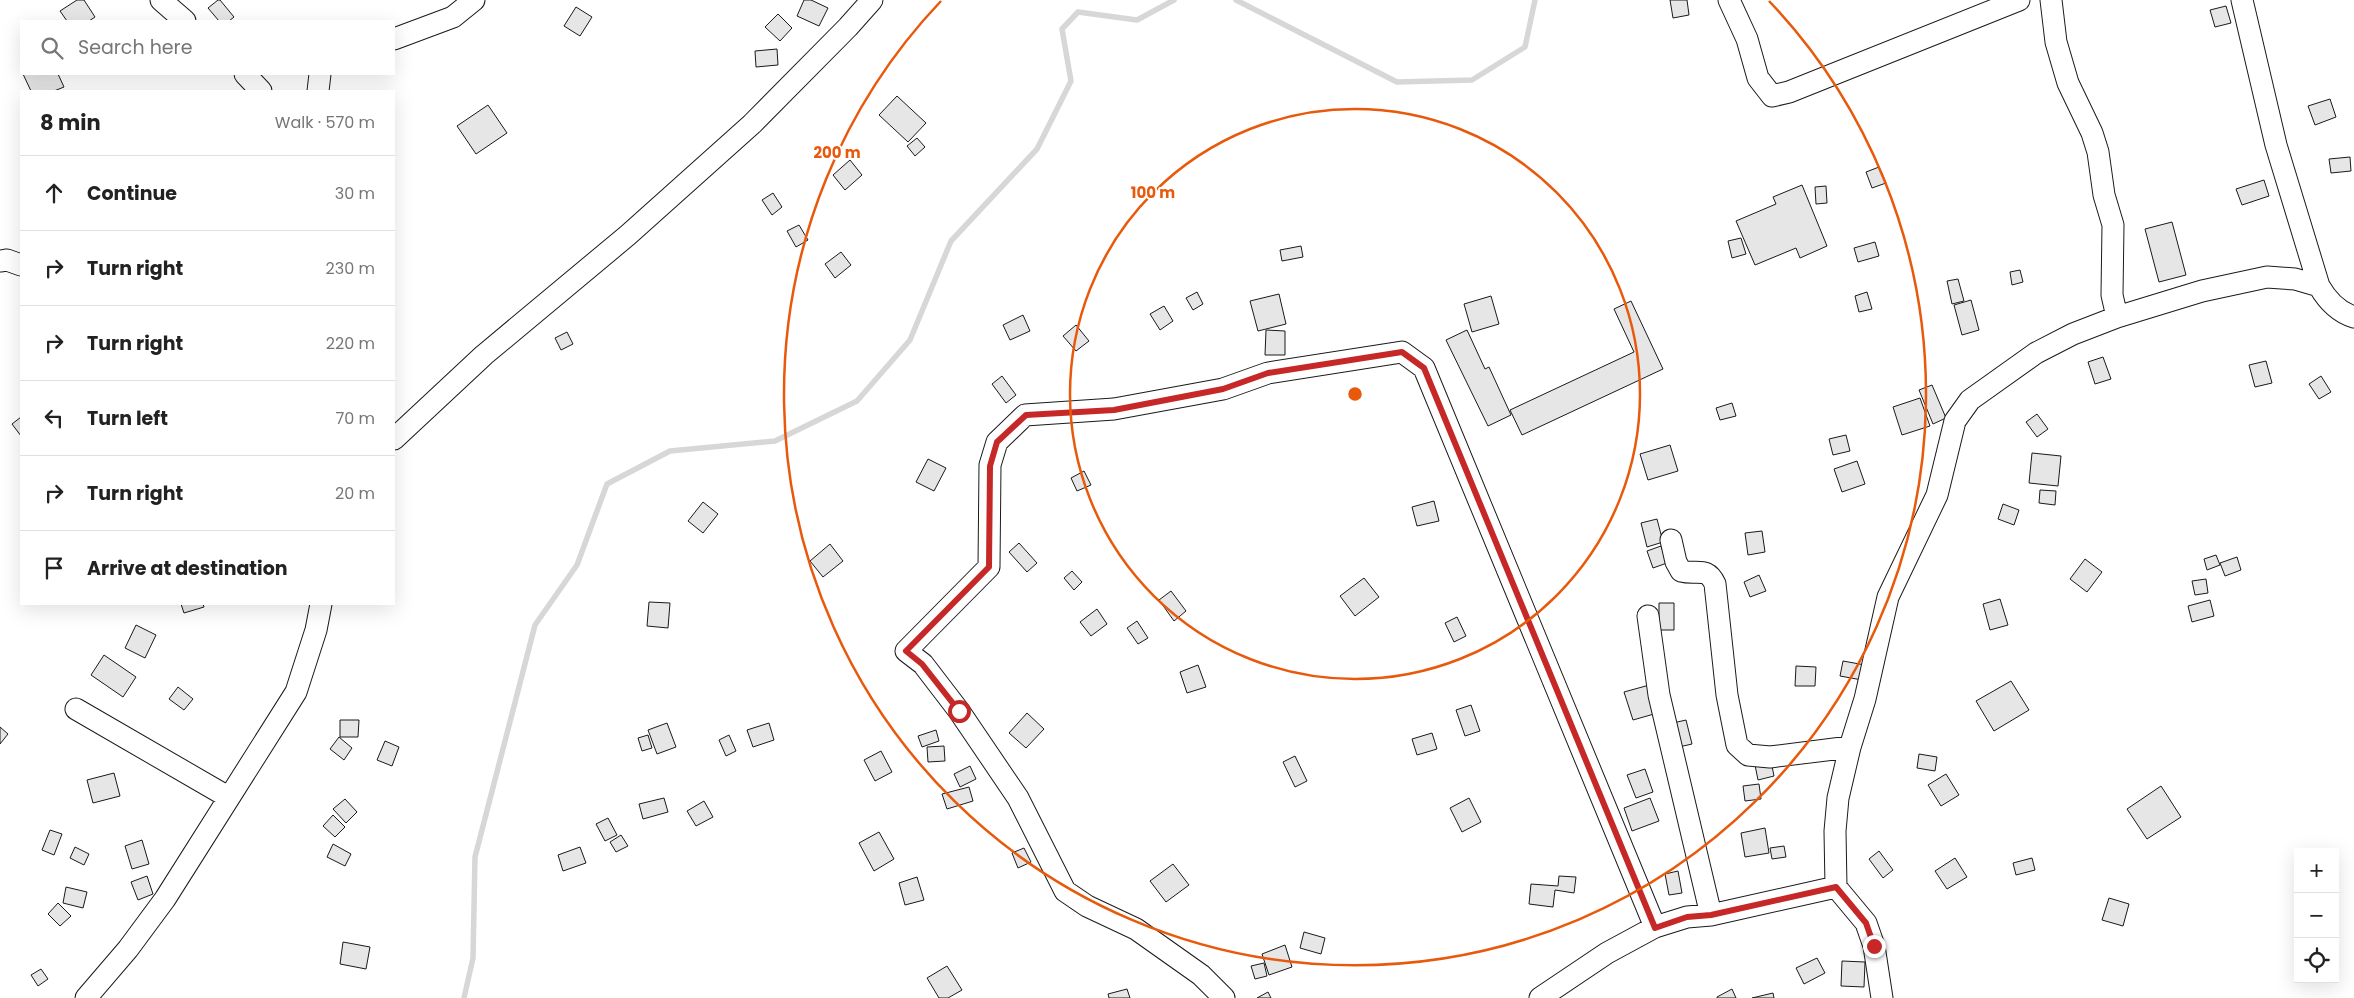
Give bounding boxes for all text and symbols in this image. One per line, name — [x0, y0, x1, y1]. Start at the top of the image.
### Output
search box — [20, 20, 395, 75]
icon: search — [38, 34, 66, 62]
text: Search here — [78, 34, 192, 61]
text: 8 min — [40, 108, 101, 137]
text: Walk · 570 m — [275, 111, 375, 134]
text: 200 m — [813, 142, 861, 163]
icon: ahead — [40, 179, 68, 207]
text: Continue — [87, 180, 177, 207]
text: 30 m — [335, 182, 375, 205]
text: 100 m — [1131, 182, 1175, 203]
icon: right — [40, 254, 68, 282]
text: Turn right — [87, 255, 183, 282]
text: 230 m — [326, 257, 375, 280]
icon: right — [40, 329, 68, 357]
text: Turn right — [87, 330, 183, 357]
text: 220 m — [326, 332, 375, 355]
centre of rings — [1346, 385, 1364, 403]
icon: left — [40, 404, 68, 432]
text: Turn left — [87, 405, 168, 432]
text: 70 m — [335, 407, 375, 430]
icon: right — [40, 479, 68, 507]
text: Turn right — [87, 480, 183, 507]
text: 20 m — [335, 482, 375, 505]
icon: arrive — [40, 554, 68, 582]
text: Arrive at destination — [87, 555, 288, 582]
route start — [948, 700, 971, 723]
map controls — [2294, 848, 2339, 983]
button: + — [2294, 848, 2339, 893]
button: − — [2294, 893, 2339, 938]
route end — [1863, 935, 1886, 958]
button: locate — [2294, 938, 2339, 983]

